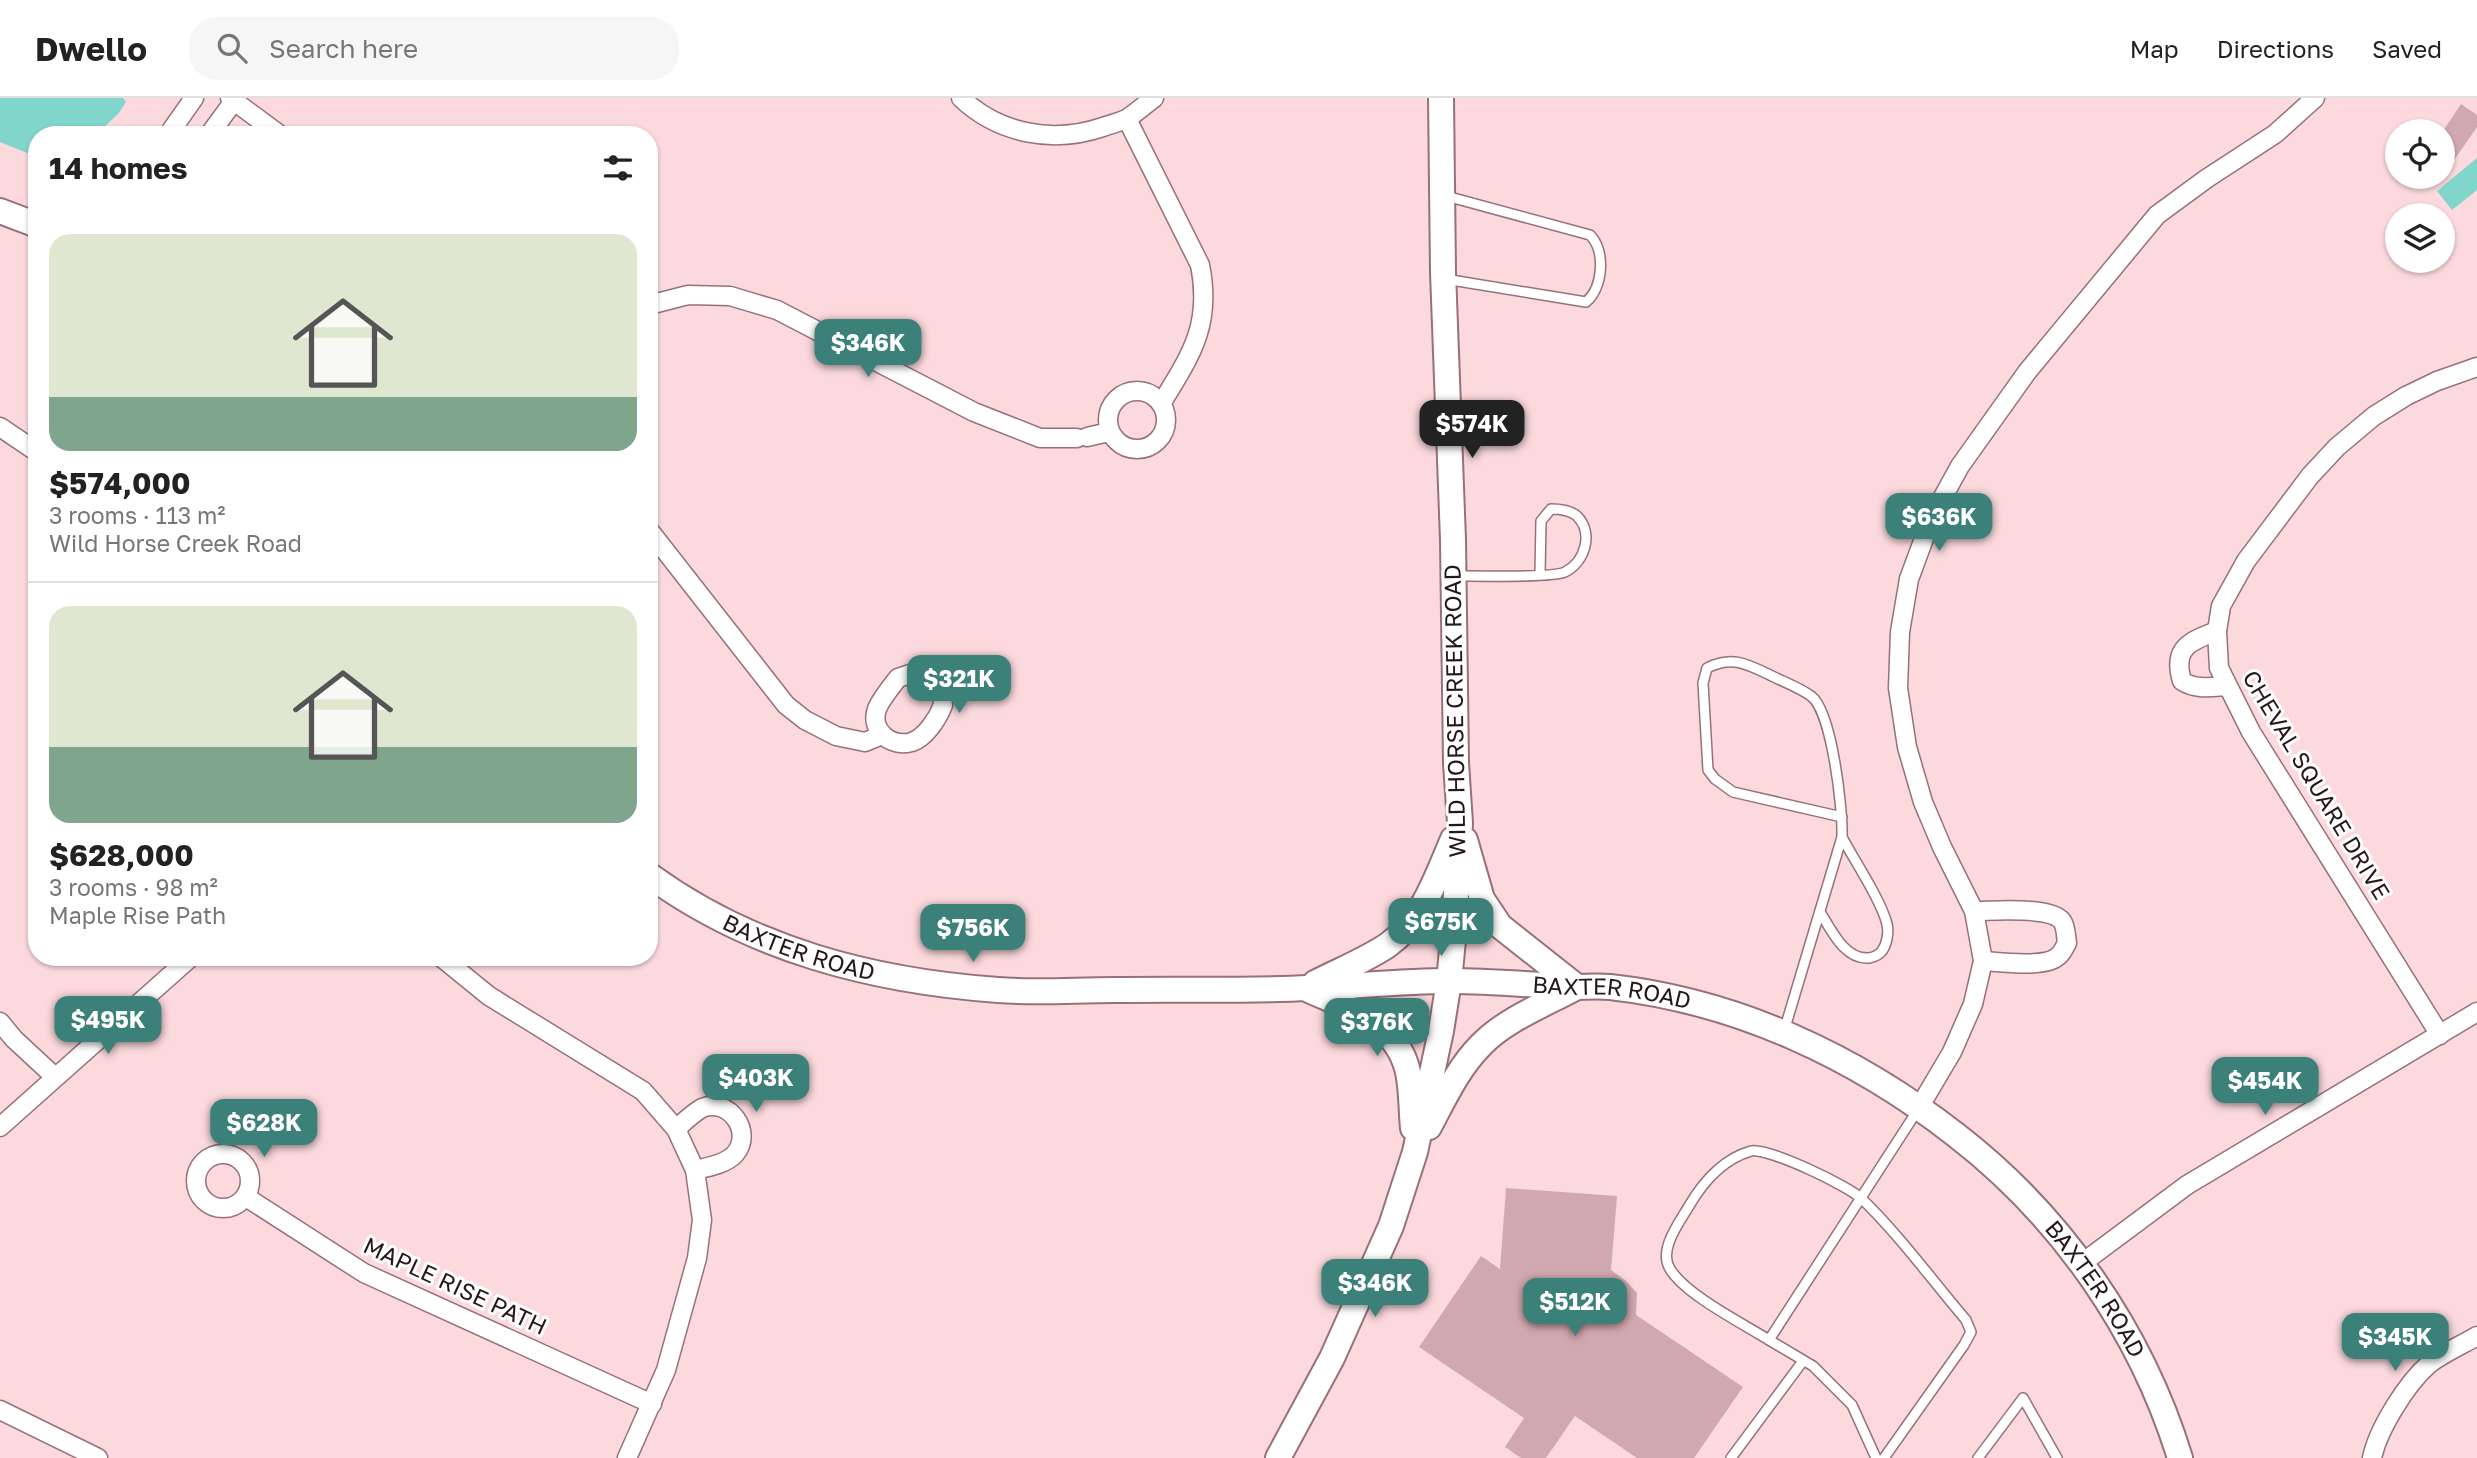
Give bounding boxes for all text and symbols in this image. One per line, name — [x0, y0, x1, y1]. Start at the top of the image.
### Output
search box — [189, 17, 679, 80]
text: Dwello — [35, 29, 147, 68]
icon: search — [213, 29, 251, 67]
text: Search here — [269, 33, 418, 64]
text: Map — [2130, 34, 2179, 63]
text: Directions — [2217, 34, 2334, 63]
text: Saved — [2372, 34, 2442, 63]
map controls — [2385, 119, 2455, 273]
button: locate — [2385, 119, 2455, 189]
icon: filters — [599, 149, 637, 187]
text: 14 homes — [49, 150, 188, 186]
button: layers — [2385, 203, 2455, 273]
icon: home — [280, 280, 406, 406]
pin: $346K — [819, 320, 917, 379]
text: $346K — [830, 328, 906, 356]
pin: $574K — [1423, 400, 1521, 460]
text: $574K — [1435, 409, 1509, 437]
text: $574,000 — [49, 465, 191, 501]
pin: $636K — [1890, 494, 1988, 553]
text: 3 rooms · 113 m² — [49, 501, 226, 529]
text: $636K — [1901, 502, 1977, 530]
text: Wild Horse Creek Road — [49, 529, 302, 557]
street label: WILD HORSE CREEK ROAD — [1437, 564, 1471, 858]
icon: home — [280, 652, 406, 778]
pin: $321K — [910, 656, 1008, 715]
text: $321K — [923, 664, 995, 692]
street label: CHEVAL SQUARE DRIVE — [2237, 665, 2396, 904]
text: $628,000 — [49, 837, 194, 873]
text: 3 rooms · 98 m² — [49, 873, 218, 901]
pin: $675K — [1392, 898, 1490, 958]
text: Maple Rise Path — [49, 901, 226, 929]
pin: $756K — [924, 904, 1022, 964]
street label: BAXTER ROAD — [719, 907, 878, 986]
text: $675K — [1404, 907, 1478, 935]
text: $756K — [936, 913, 1010, 941]
street label: BAXTER ROAD — [1532, 970, 1694, 1014]
pin: $495K — [59, 996, 157, 1056]
pin: $376K — [1328, 998, 1426, 1058]
text: $495K — [70, 1005, 146, 1033]
text: $376K — [1340, 1007, 1414, 1035]
pin: $403K — [707, 1054, 805, 1114]
pin: $454K — [2216, 1058, 2314, 1117]
text: $403K — [718, 1063, 794, 1091]
text: $454K — [2228, 1066, 2302, 1094]
pin: $628K — [215, 1100, 313, 1159]
text: $628K — [226, 1108, 302, 1136]
street label: BAXTER ROAD — [2040, 1214, 2152, 1362]
street label: MAPLE RISE PATH — [359, 1230, 552, 1340]
pin: $346K — [1326, 1260, 1424, 1319]
text: $346K — [1337, 1268, 1413, 1296]
pin: $512K — [1526, 1278, 1624, 1338]
text: $512K — [1539, 1287, 1611, 1315]
pin: $345K — [2346, 1314, 2444, 1373]
text: $345K — [2358, 1322, 2432, 1350]

